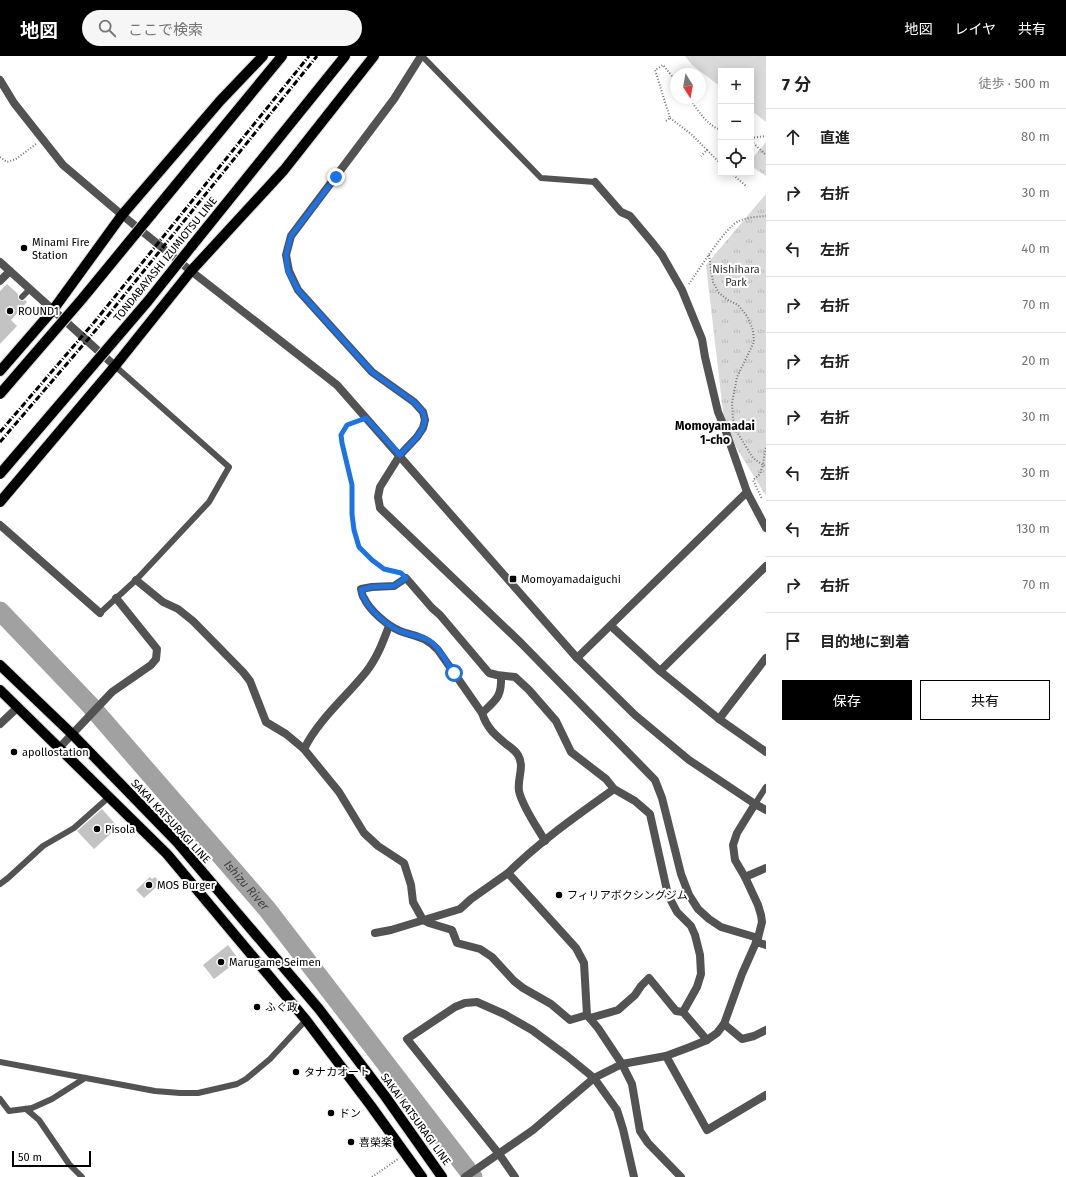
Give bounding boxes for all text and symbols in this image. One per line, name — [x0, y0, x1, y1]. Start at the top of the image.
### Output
search box — [82, 10, 362, 46]
icon: search — [96, 17, 118, 39]
text: 地図 — [20, 19, 58, 42]
text: ここで検索 — [128, 21, 203, 39]
text: 地図 — [904, 21, 932, 38]
text: レイヤ — [954, 21, 996, 38]
text: 共有 — [1018, 21, 1046, 38]
north arrow — [670, 68, 706, 104]
map controls — [718, 68, 754, 176]
button: + — [718, 68, 754, 104]
text: 7 分 — [782, 74, 811, 95]
text: 徒歩 · 500 m — [978, 76, 1050, 91]
button: − — [718, 104, 754, 140]
icon: ahead — [782, 126, 804, 148]
text: 直進 — [820, 129, 850, 147]
text: 80 m — [1021, 129, 1050, 144]
button: locate — [718, 140, 754, 176]
route end — [327, 168, 345, 186]
icon: right — [782, 182, 804, 204]
text: 右折 — [820, 185, 850, 203]
text: 30 m — [1022, 185, 1050, 200]
street label: TONDABAYASHI IZUMIOTSU LINE — [111, 194, 220, 324]
place label: Minami Fire Station — [32, 236, 90, 262]
icon: left — [782, 238, 804, 260]
text: 左折 — [820, 241, 850, 259]
text: 40 m — [1021, 241, 1050, 256]
marker: Minami Fire Station — [19, 243, 29, 253]
park label: Nishihara Park — [712, 263, 760, 289]
icon: right — [782, 294, 804, 316]
text: 右折 — [820, 297, 850, 315]
text: 70 m — [1023, 297, 1050, 312]
place label: ROUND1 — [18, 305, 59, 318]
marker: ROUND1 — [5, 306, 15, 316]
icon: right — [782, 350, 804, 372]
text: 右折 — [820, 353, 850, 371]
text: 20 m — [1022, 353, 1050, 368]
icon: right — [782, 406, 804, 428]
text: 右折 — [820, 409, 850, 427]
text: 30 m — [1022, 409, 1050, 424]
district label: Momoyamadai 1-cho — [675, 419, 755, 447]
icon: left — [782, 462, 804, 484]
text: 左折 — [820, 465, 850, 483]
text: 30 m — [1022, 465, 1050, 480]
icon: left — [782, 518, 804, 540]
text: 左折 — [820, 521, 850, 539]
text: 130 m — [1016, 521, 1050, 536]
place label: Momoyamadaiguchi — [521, 573, 621, 586]
marker: Momoyamadaiguchi — [508, 574, 518, 584]
icon: right — [782, 574, 804, 596]
text: 右折 — [820, 577, 850, 595]
text: 70 m — [1023, 577, 1050, 592]
icon: arrive — [782, 630, 804, 652]
text: 目的地に到着 — [820, 633, 910, 651]
route start — [445, 664, 463, 682]
button: 保存 — [782, 680, 912, 720]
button: 共有 — [920, 680, 1050, 720]
place label: apollostation — [22, 746, 89, 759]
marker: apollostation — [9, 747, 19, 757]
street label: SAKAI KATSURAGI LINE — [128, 777, 213, 866]
place label: Pisola — [105, 823, 135, 836]
marker: Pisola — [92, 824, 102, 834]
water label: Ishizu River — [221, 858, 272, 914]
place label: MOS Burger — [157, 879, 216, 892]
marker: MOS Burger — [144, 880, 154, 890]
place label: フィリアボクシングジム — [567, 889, 688, 902]
marker: フィリアボクシングジム — [554, 890, 564, 900]
place label: Marugame Seimen — [229, 956, 321, 969]
marker: Marugame Seimen — [216, 957, 226, 967]
place label: ふぐ政 — [265, 1001, 298, 1014]
marker: ふぐ政 — [252, 1002, 262, 1012]
place label: タナカオート — [304, 1066, 370, 1079]
marker: タナカオート — [291, 1067, 301, 1077]
street label: SAKAI KATSURAGI LINE — [378, 1071, 453, 1168]
place label: ドン — [339, 1107, 361, 1120]
marker: ドン — [326, 1108, 336, 1118]
place label: 喜榮楽 — [359, 1136, 392, 1149]
marker: 喜榮楽 — [346, 1137, 356, 1147]
scale bar — [12, 1149, 91, 1168]
text: 50 m — [18, 1151, 42, 1164]

